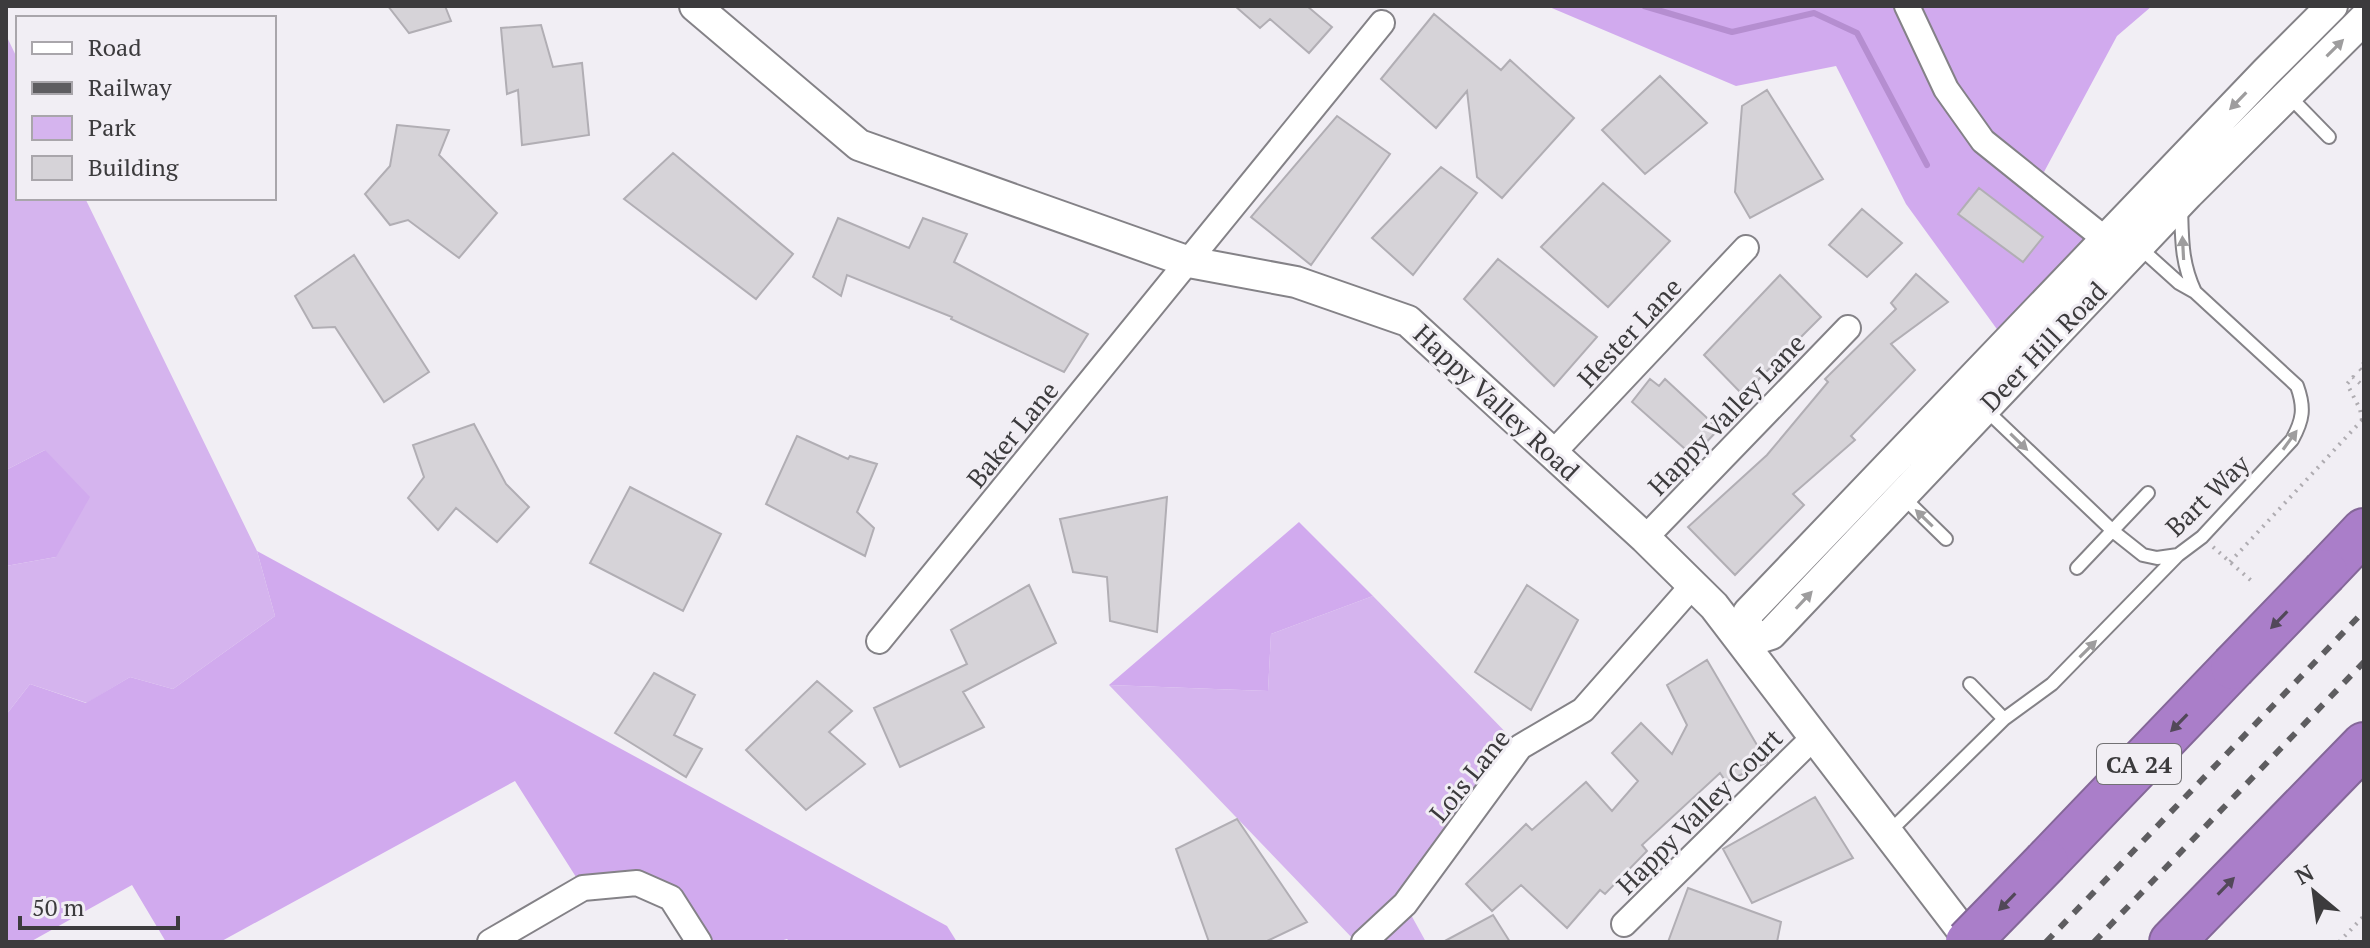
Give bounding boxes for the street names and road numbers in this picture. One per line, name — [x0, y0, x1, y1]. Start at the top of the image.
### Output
street label: Hester Lane — [1569, 270, 1689, 394]
street label: Deer Hill Road — [1973, 274, 2113, 418]
street label: Happy Valley Road — [1407, 317, 1587, 487]
street label: Happy Valley Lane — [1640, 326, 1812, 502]
street label: Baker Lane — [959, 374, 1065, 494]
street label: Bart Way — [2158, 446, 2257, 543]
street label: Happy Valley Court — [1609, 720, 1790, 901]
street label: Lois Lane — [1421, 722, 1517, 828]
road number: CA 24 — [2097, 744, 2181, 784]

